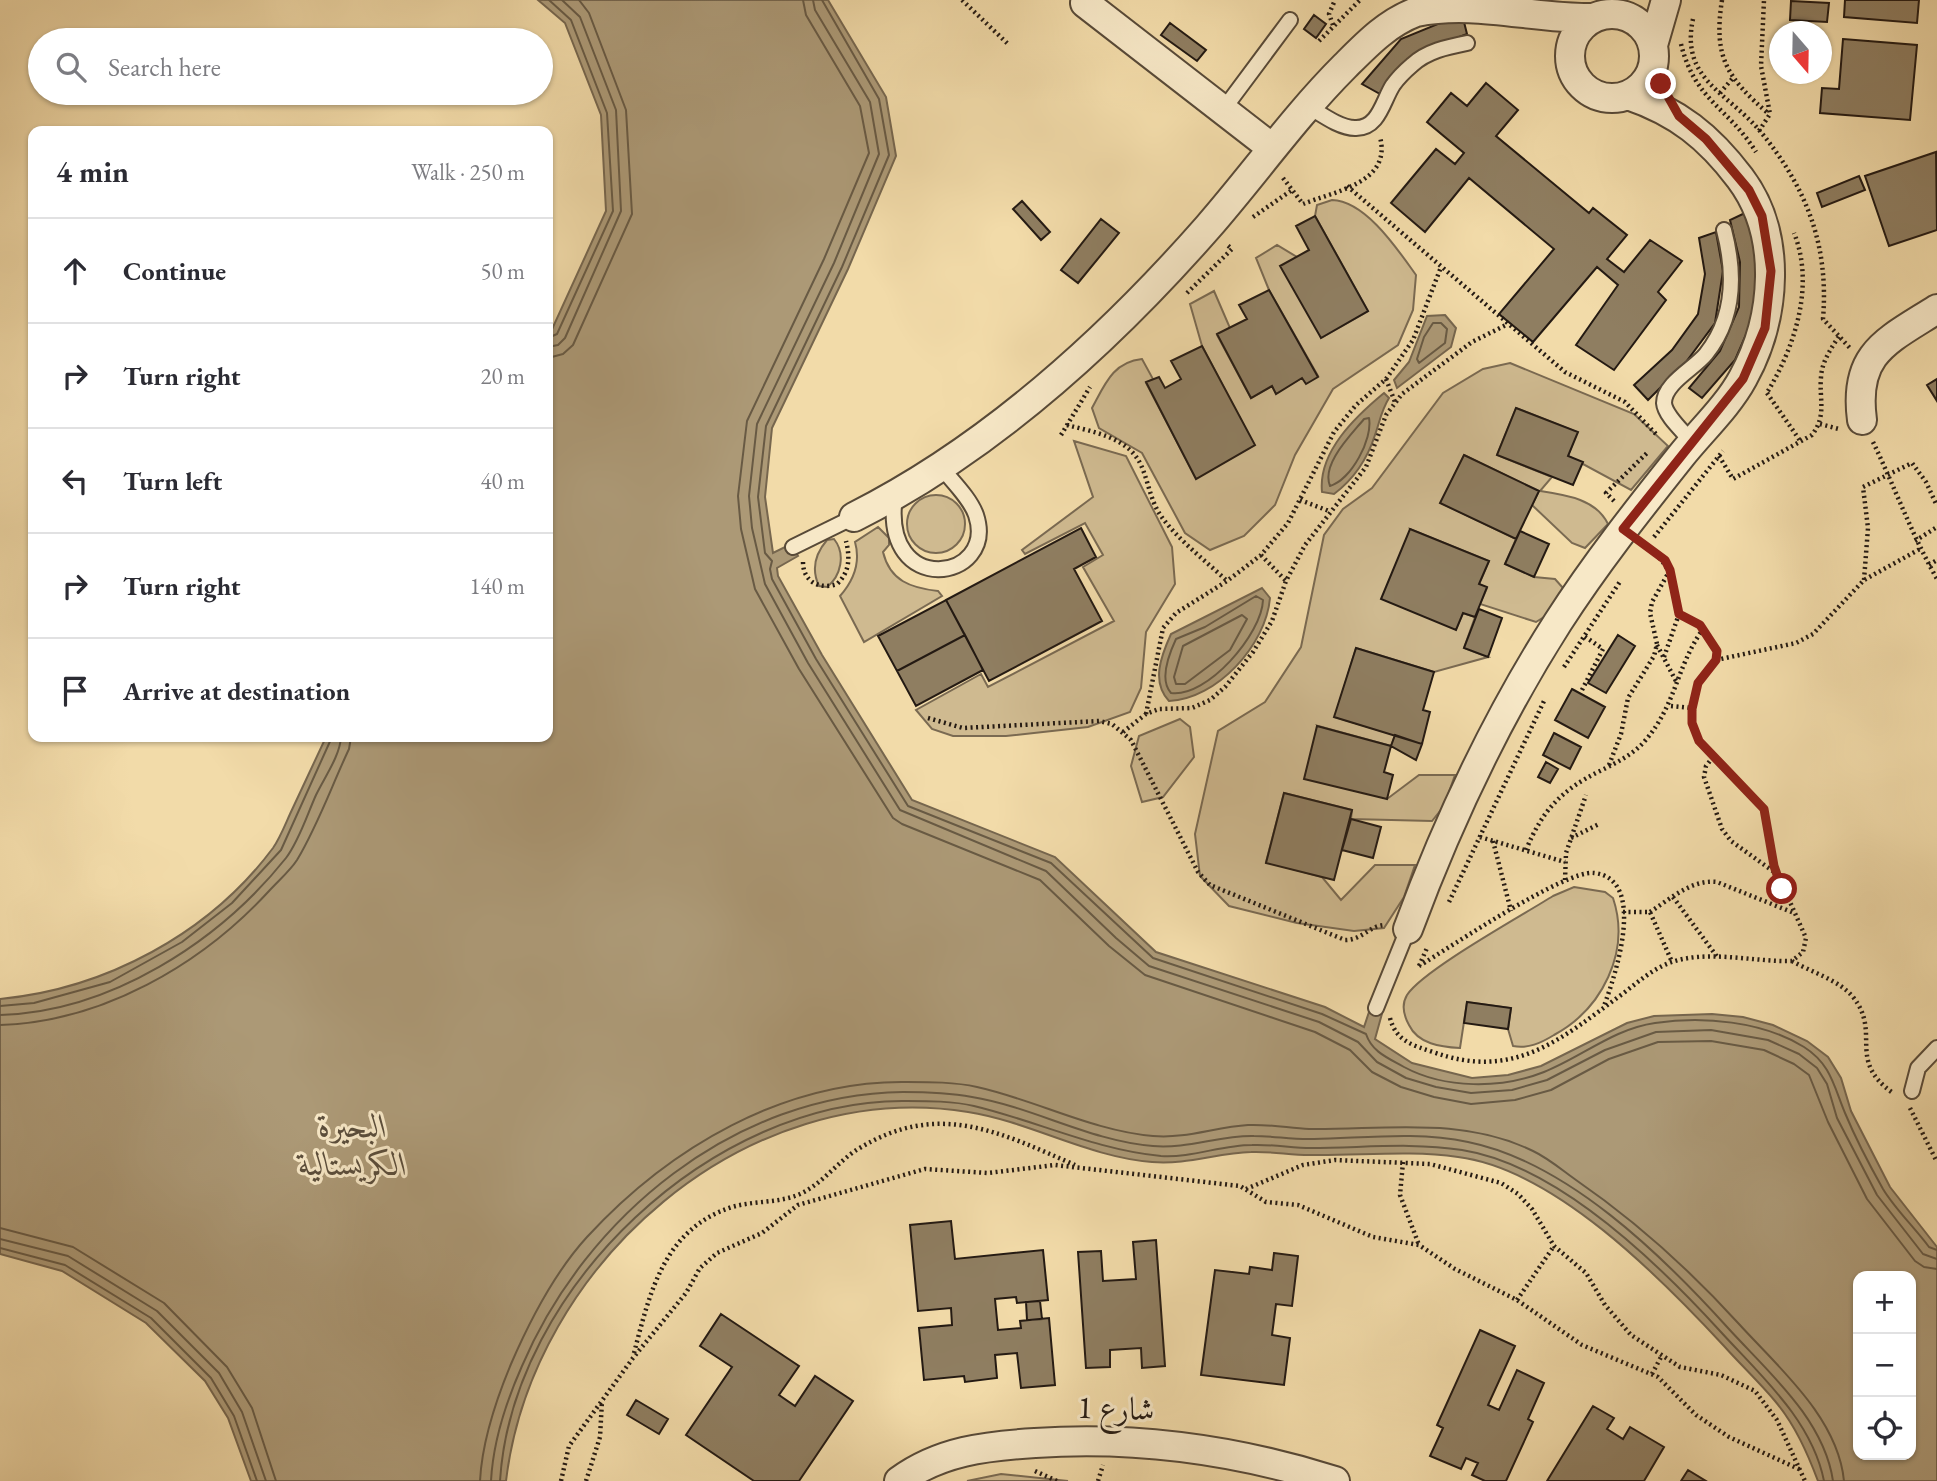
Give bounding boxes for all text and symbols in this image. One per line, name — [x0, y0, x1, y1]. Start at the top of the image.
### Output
north arrow — [1769, 21, 1832, 84]
search box — [28, 28, 553, 105]
icon: search — [52, 48, 90, 86]
text: Search here — [108, 50, 221, 84]
route end — [1645, 68, 1676, 99]
text: 4 min — [56, 152, 129, 191]
text: Walk · 250 m — [411, 157, 525, 187]
icon: ahead — [56, 252, 94, 290]
text: Continue — [123, 254, 226, 288]
text: 50 m — [480, 256, 525, 286]
icon: right — [56, 357, 94, 395]
text: Turn right — [123, 359, 241, 393]
text: 20 m — [480, 361, 525, 391]
icon: left — [56, 462, 94, 500]
text: Turn left — [123, 464, 222, 498]
text: 40 m — [480, 466, 525, 496]
icon: right — [56, 567, 94, 605]
text: Turn right — [123, 569, 241, 603]
text: 140 m — [469, 571, 525, 601]
icon: arrive — [56, 672, 94, 710]
text: Arrive at destination — [123, 674, 350, 708]
route start — [1766, 873, 1797, 904]
water label: البحيرة الكريستالية — [296, 1104, 408, 1185]
map controls — [1853, 1271, 1916, 1460]
button: + — [1853, 1271, 1916, 1334]
button: − — [1853, 1334, 1916, 1397]
street label: شارع 1 — [1076, 1386, 1155, 1436]
button: locate — [1853, 1397, 1916, 1460]

